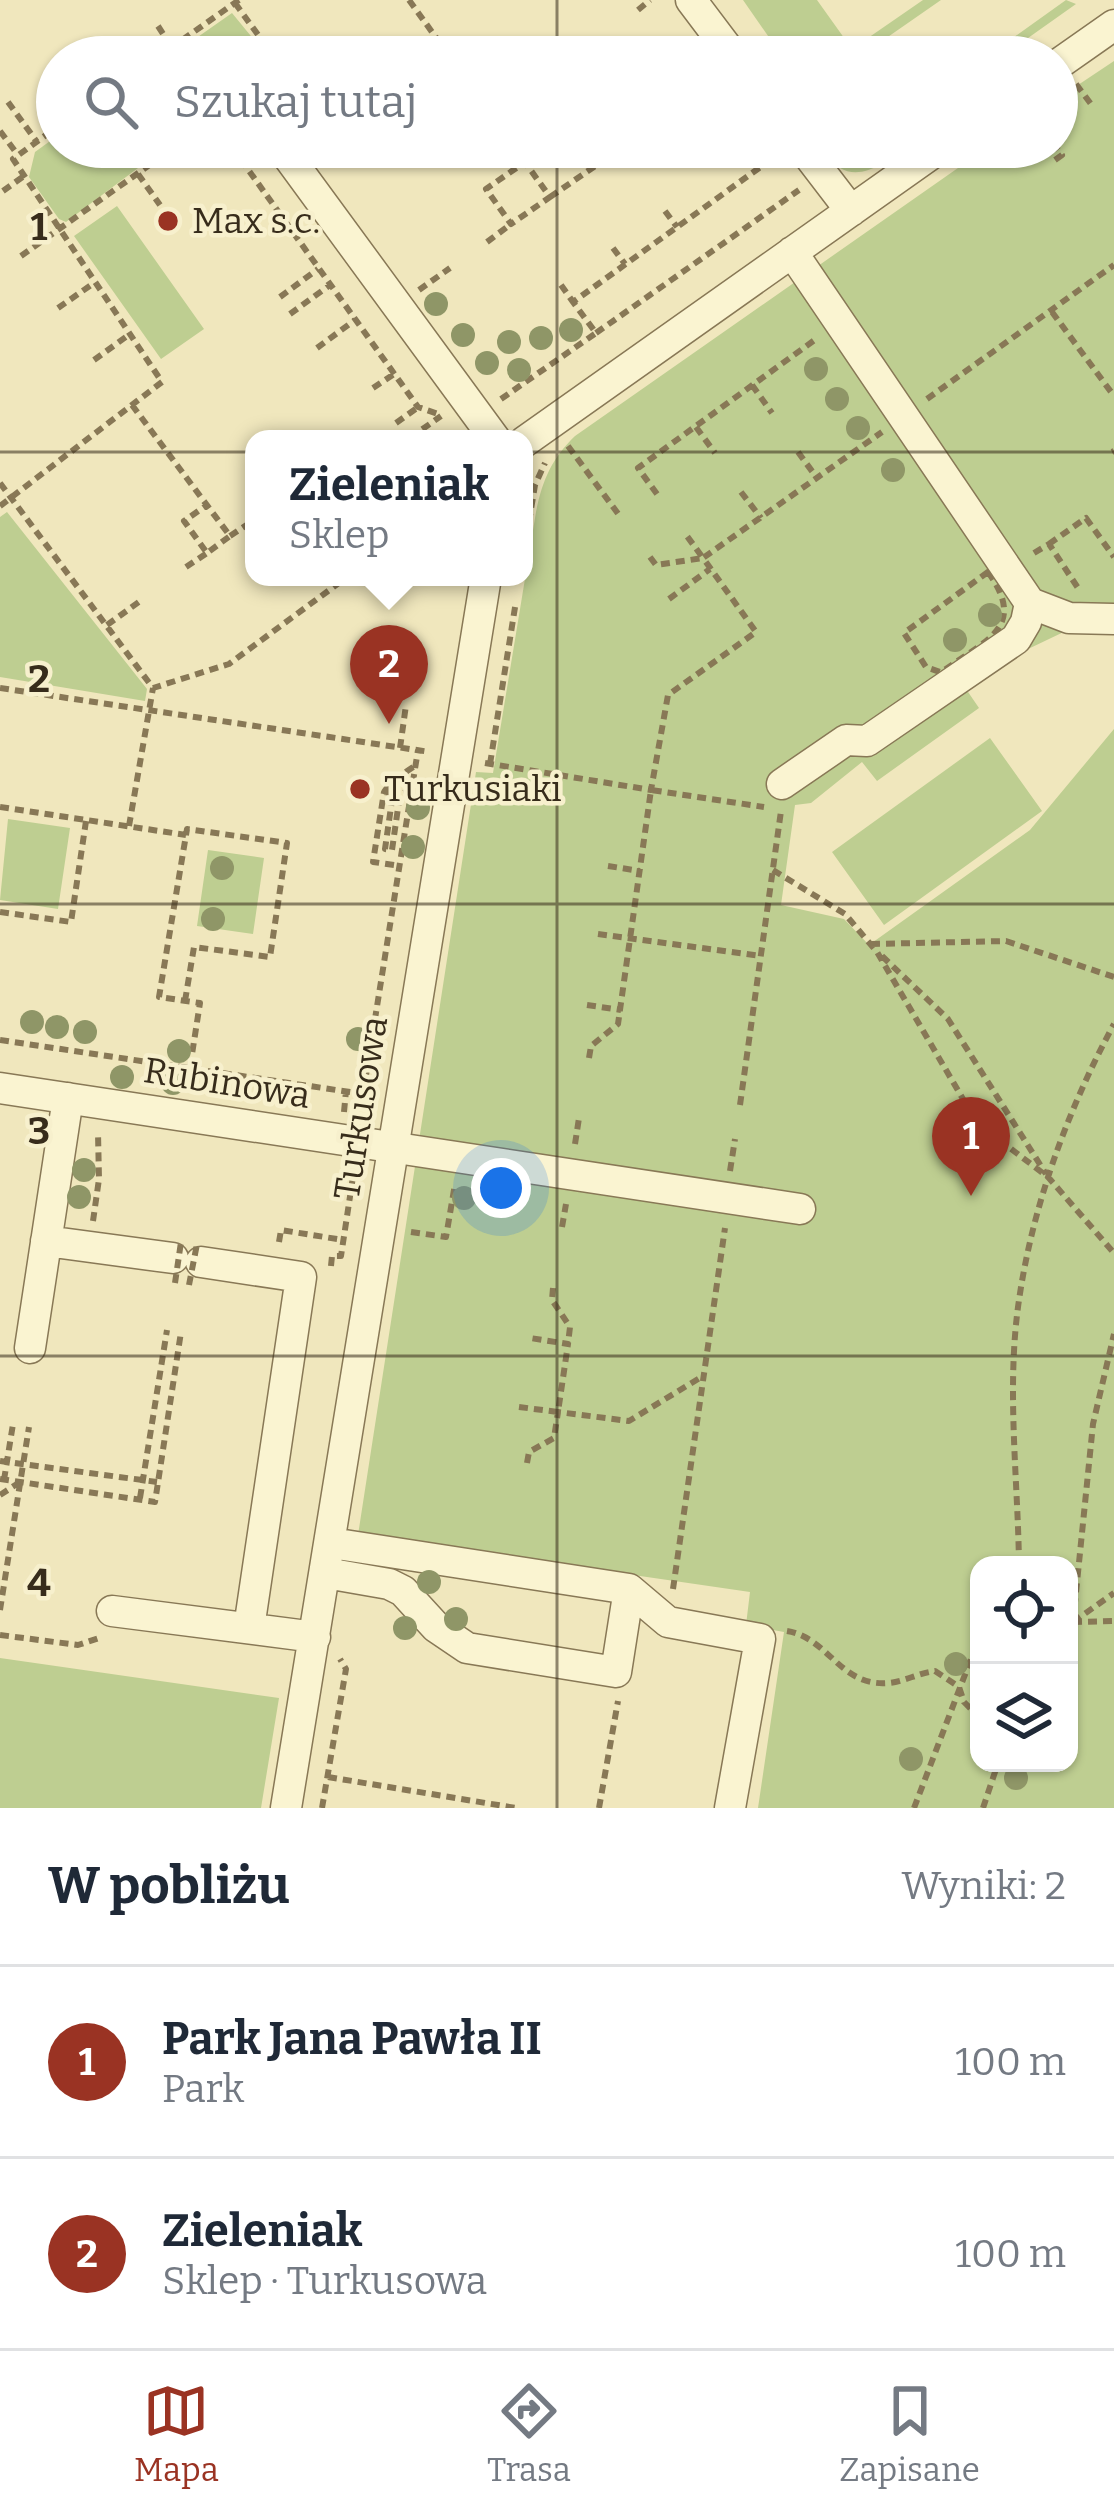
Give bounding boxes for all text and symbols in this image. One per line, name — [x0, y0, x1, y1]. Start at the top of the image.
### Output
search box — [36, 36, 1078, 168]
icon: search — [78, 69, 144, 135]
text: Szukaj tutaj — [174, 75, 417, 129]
place label: Max s.c. — [192, 199, 320, 243]
text: 1 — [31, 204, 48, 250]
marker: Max s.c. — [155, 208, 181, 234]
popup — [245, 430, 533, 586]
text: Zieleniak — [289, 458, 489, 512]
text: Sklep — [289, 512, 389, 558]
pin: 2 — [350, 625, 428, 724]
text: 2 — [28, 656, 50, 702]
place label: Turkusiaki — [384, 767, 562, 811]
marker: Turkusiaki — [347, 776, 373, 802]
street label: Turkusowa — [325, 1013, 397, 1203]
street label: Rubinowa — [141, 1048, 313, 1118]
pin: 1 — [932, 1097, 1010, 1196]
text: 3 — [28, 1108, 50, 1154]
your location — [471, 1158, 531, 1218]
map controls — [970, 1556, 1078, 1772]
button: locate — [970, 1556, 1078, 1664]
text: 4 — [27, 1560, 51, 1606]
button: layers — [970, 1664, 1078, 1772]
text: W pobliżu — [48, 1855, 290, 1917]
text: Wyniki: 2 — [902, 1863, 1066, 1909]
text: Park Jana Pawła II — [162, 2012, 542, 2066]
text: 1 — [79, 2039, 95, 2085]
text: 100 m — [955, 2039, 1066, 2085]
text: Park — [162, 2066, 244, 2112]
text: Zieleniak — [162, 2204, 362, 2258]
text: 2 — [76, 2231, 98, 2277]
text: 100 m — [955, 2231, 1066, 2277]
text: Sklep · Turkusowa — [162, 2258, 487, 2304]
tab: Mapa — [134, 2378, 219, 2490]
tab: Trasa — [487, 2378, 571, 2490]
tab: Zapisane — [839, 2378, 980, 2490]

